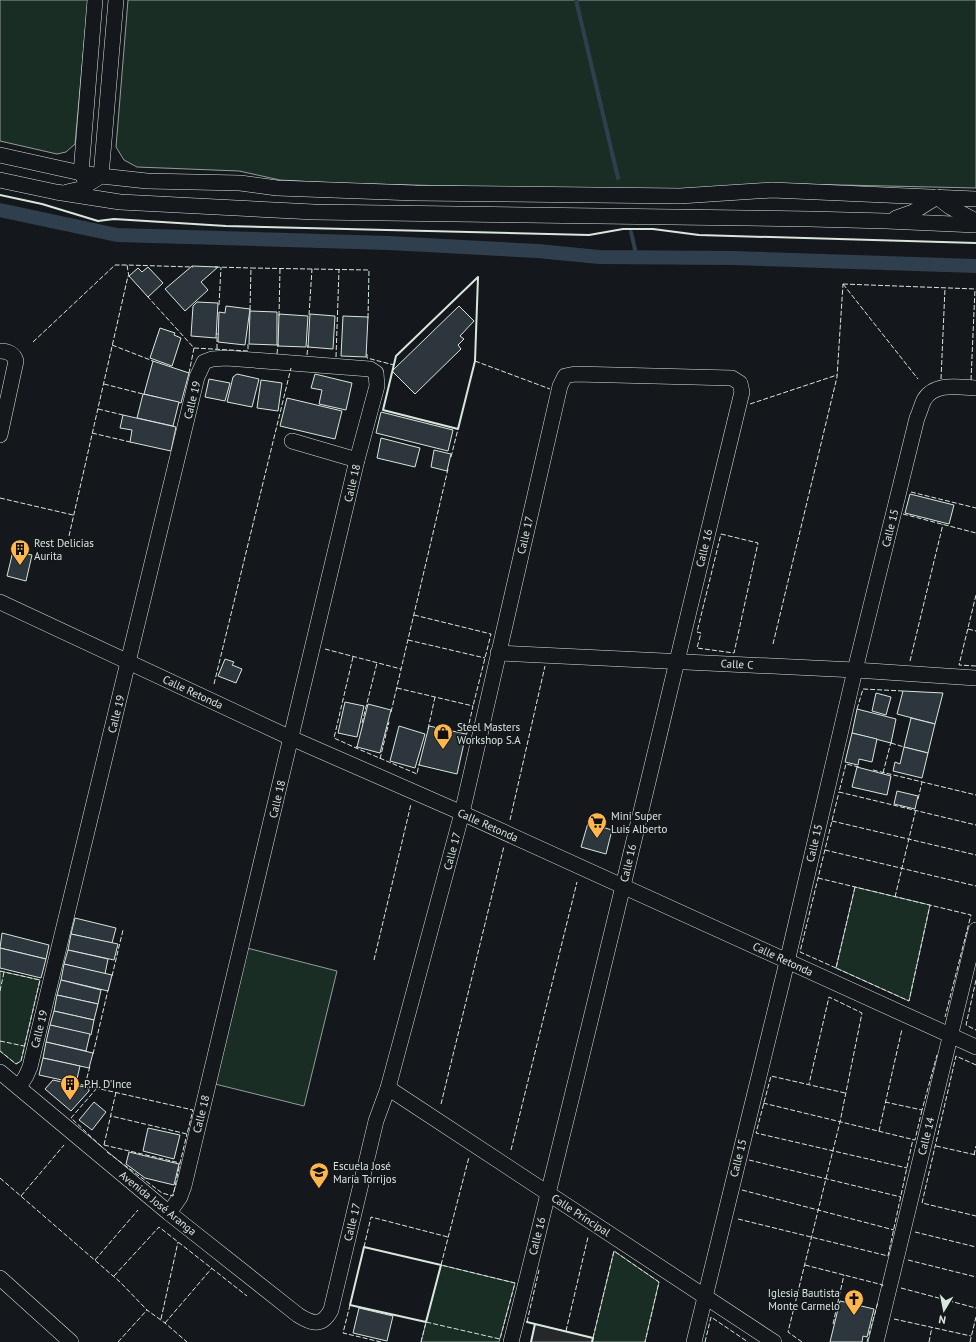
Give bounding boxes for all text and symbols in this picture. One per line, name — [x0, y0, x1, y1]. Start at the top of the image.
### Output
street label: Calle 19 — [181, 380, 203, 420]
street label: Calle 18 — [341, 463, 363, 503]
street label: Calle 15 — [879, 508, 901, 548]
street label: Calle 17 — [514, 515, 536, 555]
street label: Calle 16 — [693, 528, 715, 568]
place label: Rest Delicias Aurita — [34, 536, 94, 563]
building icon: Rest Delicias Aurita — [9, 538, 31, 566]
street label: Calle C — [720, 656, 754, 672]
street label: Calle Retonda — [161, 672, 225, 712]
street label: Calle 19 — [105, 694, 127, 734]
place label: Steel Masters Workshop S.A — [457, 720, 521, 747]
shop icon: Steel Masters Workshop S.A — [432, 722, 454, 750]
street label: Calle 18 — [266, 779, 288, 819]
street label: Calle Retonda — [455, 805, 521, 845]
place label: Mini Super Luis Alberto — [611, 809, 667, 836]
supermarket icon: Mini Super Luis Alberto — [586, 811, 608, 839]
street label: Calle 15 — [803, 823, 825, 863]
street label: Calle 17 — [440, 831, 464, 871]
street label: Calle 16 — [617, 843, 639, 883]
street label: Calle Retonda — [751, 939, 815, 979]
street label: Calle 19 — [28, 1009, 50, 1049]
building icon: P.H. D'Ince — [59, 1073, 81, 1101]
place label: P.H. D'Ince — [84, 1077, 132, 1091]
street label: Calle 18 — [190, 1094, 212, 1134]
street label: Calle 14 — [915, 1116, 937, 1156]
street label: Calle 15 — [727, 1138, 749, 1178]
place label: Escuela José María Torrijos — [333, 1159, 397, 1186]
school or university icon: Escuela José María Torrijos — [308, 1161, 330, 1189]
street label: Avenida José Aranga — [117, 1168, 199, 1238]
street label: Calle Principal — [549, 1191, 614, 1240]
street label: Calle 17 — [341, 1202, 363, 1242]
street label: Calle 16 — [526, 1216, 548, 1256]
place label: Iglesia Bautista Monte Carmelo — [768, 1286, 840, 1313]
church icon: Iglesia Bautista Monte Carmelo — [843, 1288, 865, 1316]
north arrow — [924, 1290, 964, 1330]
text: N — [937, 1312, 947, 1327]

